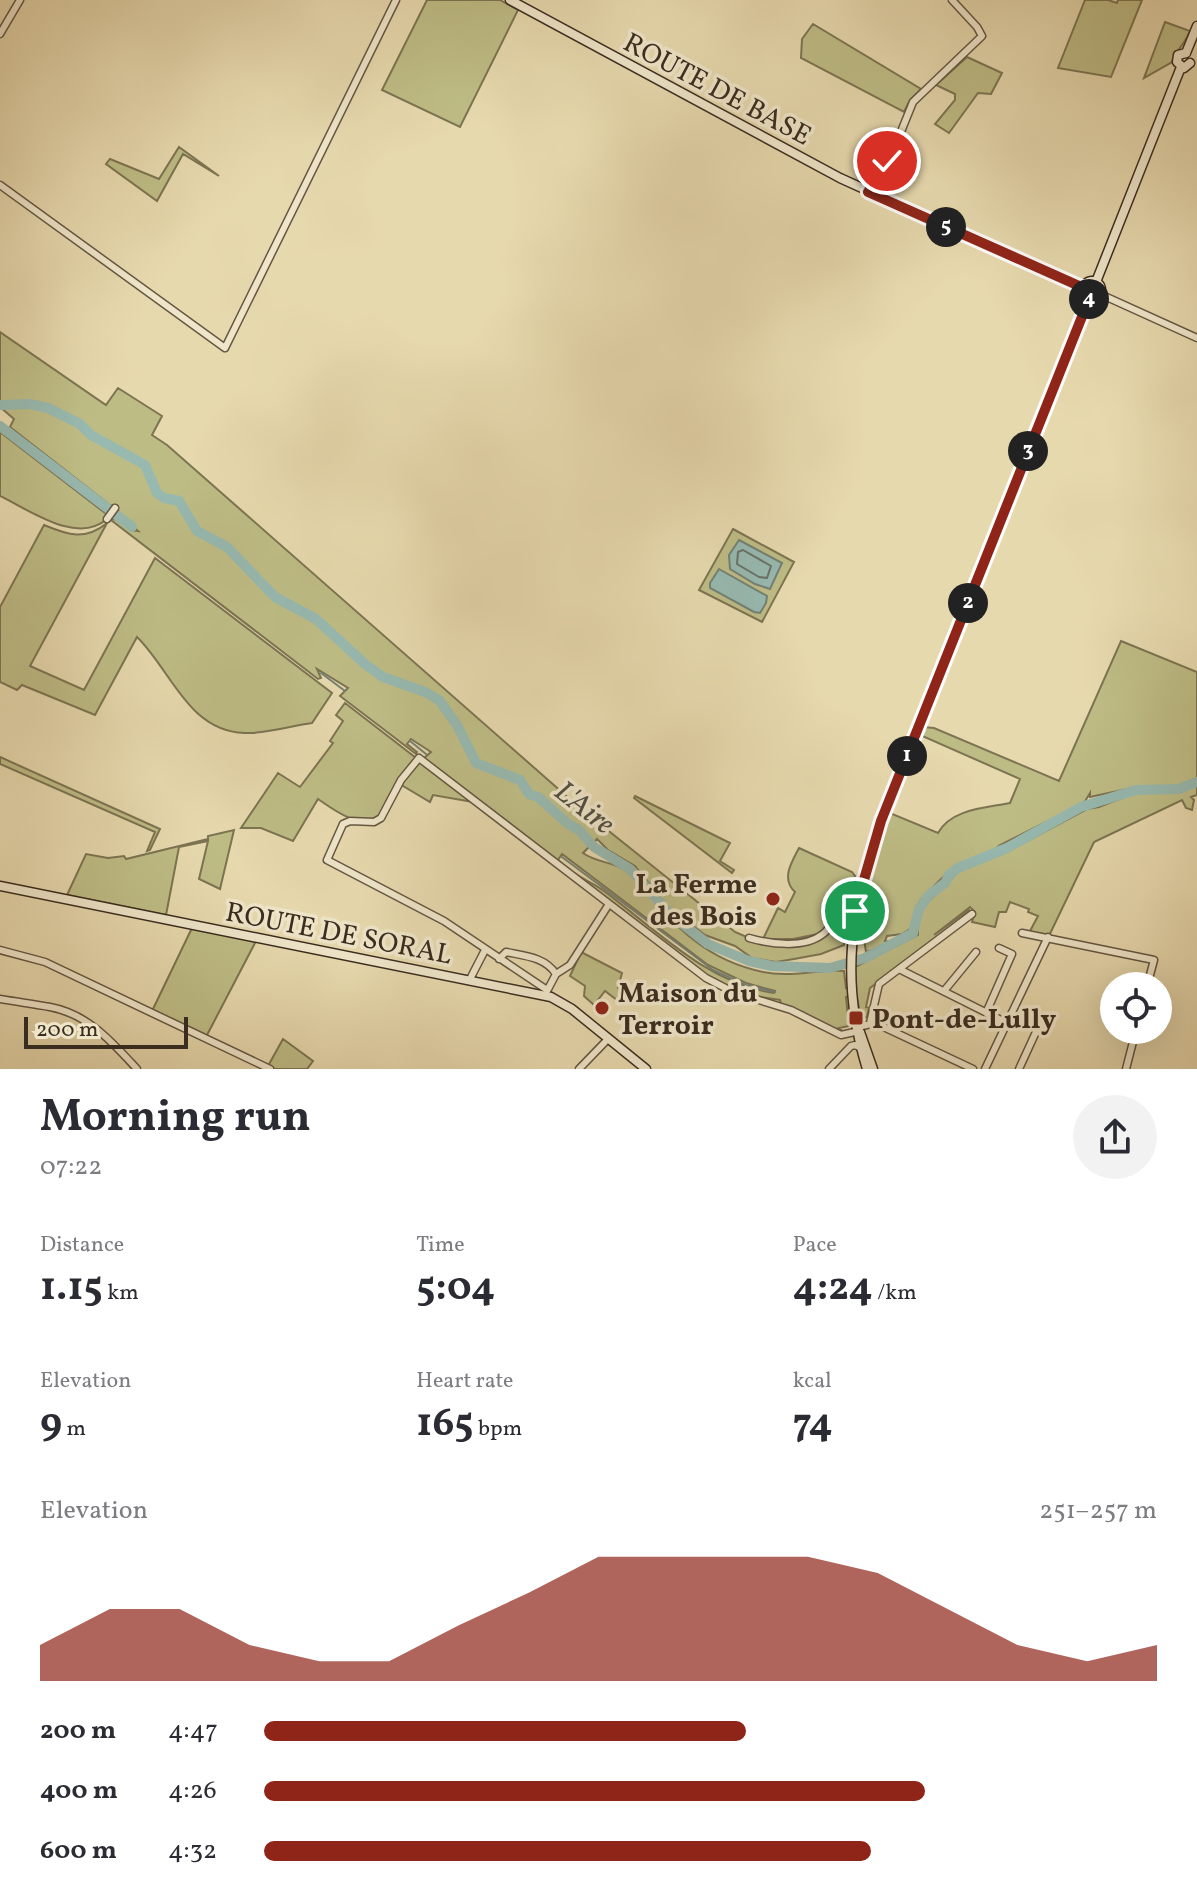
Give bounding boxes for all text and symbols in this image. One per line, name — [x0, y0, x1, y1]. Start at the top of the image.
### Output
street label: ROUTE DE BASE — [616, 24, 818, 156]
pin — [853, 127, 921, 195]
icon: check — [865, 139, 909, 183]
pin: 5 — [926, 207, 966, 247]
text: 5 — [941, 211, 951, 242]
pin: 4 — [1069, 279, 1109, 319]
text: 4 — [1082, 283, 1096, 314]
pin: 3 — [1008, 431, 1048, 471]
text: 3 — [1022, 435, 1034, 466]
pin: 2 — [948, 583, 988, 623]
text: 2 — [962, 587, 974, 618]
pin: 1 — [887, 736, 927, 776]
text: 1 — [903, 740, 911, 771]
water label: L'Aire — [545, 772, 623, 846]
place label: La Ferme des Bois — [636, 866, 757, 937]
pin — [821, 877, 889, 945]
icon: arrive — [833, 889, 877, 933]
marker: La Ferme des Bois — [764, 890, 782, 908]
street label: ROUTE DE SORAL — [222, 893, 455, 976]
map controls — [1100, 972, 1172, 1044]
button: locate — [1100, 972, 1172, 1044]
place label: Maison du Terroir — [618, 975, 757, 1046]
marker: Maison du Terroir — [593, 999, 611, 1017]
place label: Pont-de-Lully — [872, 1001, 1056, 1040]
marker: Pont-de-Lully — [847, 1009, 865, 1027]
scale bar — [24, 1013, 188, 1049]
text: 200 m — [36, 1015, 98, 1046]
text: Morning run — [40, 1088, 311, 1149]
button: share — [1073, 1095, 1157, 1179]
text: 07:22 — [40, 1149, 102, 1185]
text: Distance — [40, 1230, 124, 1261]
text: Time — [416, 1230, 465, 1261]
text: Pace — [793, 1230, 837, 1261]
text: 1.15 — [40, 1261, 103, 1317]
text: 5:04 — [416, 1261, 495, 1317]
text: 4:24 — [793, 1261, 873, 1317]
text: km — [103, 1278, 139, 1309]
text: /km — [873, 1278, 917, 1309]
text: Elevation — [40, 1366, 131, 1397]
text: Heart rate — [416, 1366, 513, 1397]
text: kcal — [793, 1366, 832, 1397]
text: 9 — [40, 1397, 62, 1453]
text: 165 — [416, 1397, 474, 1453]
text: 74 — [793, 1397, 833, 1453]
text: m — [62, 1414, 86, 1445]
text: bpm — [474, 1414, 522, 1445]
text: Elevation — [40, 1493, 148, 1529]
text: 251–257 m — [1039, 1493, 1157, 1529]
text: 200 m — [40, 1713, 116, 1749]
text: 4:47 — [168, 1713, 218, 1749]
text: 400 m — [40, 1773, 118, 1809]
text: 4:26 — [168, 1773, 217, 1809]
text: 600 m — [40, 1833, 117, 1869]
text: 4:32 — [168, 1833, 217, 1869]

